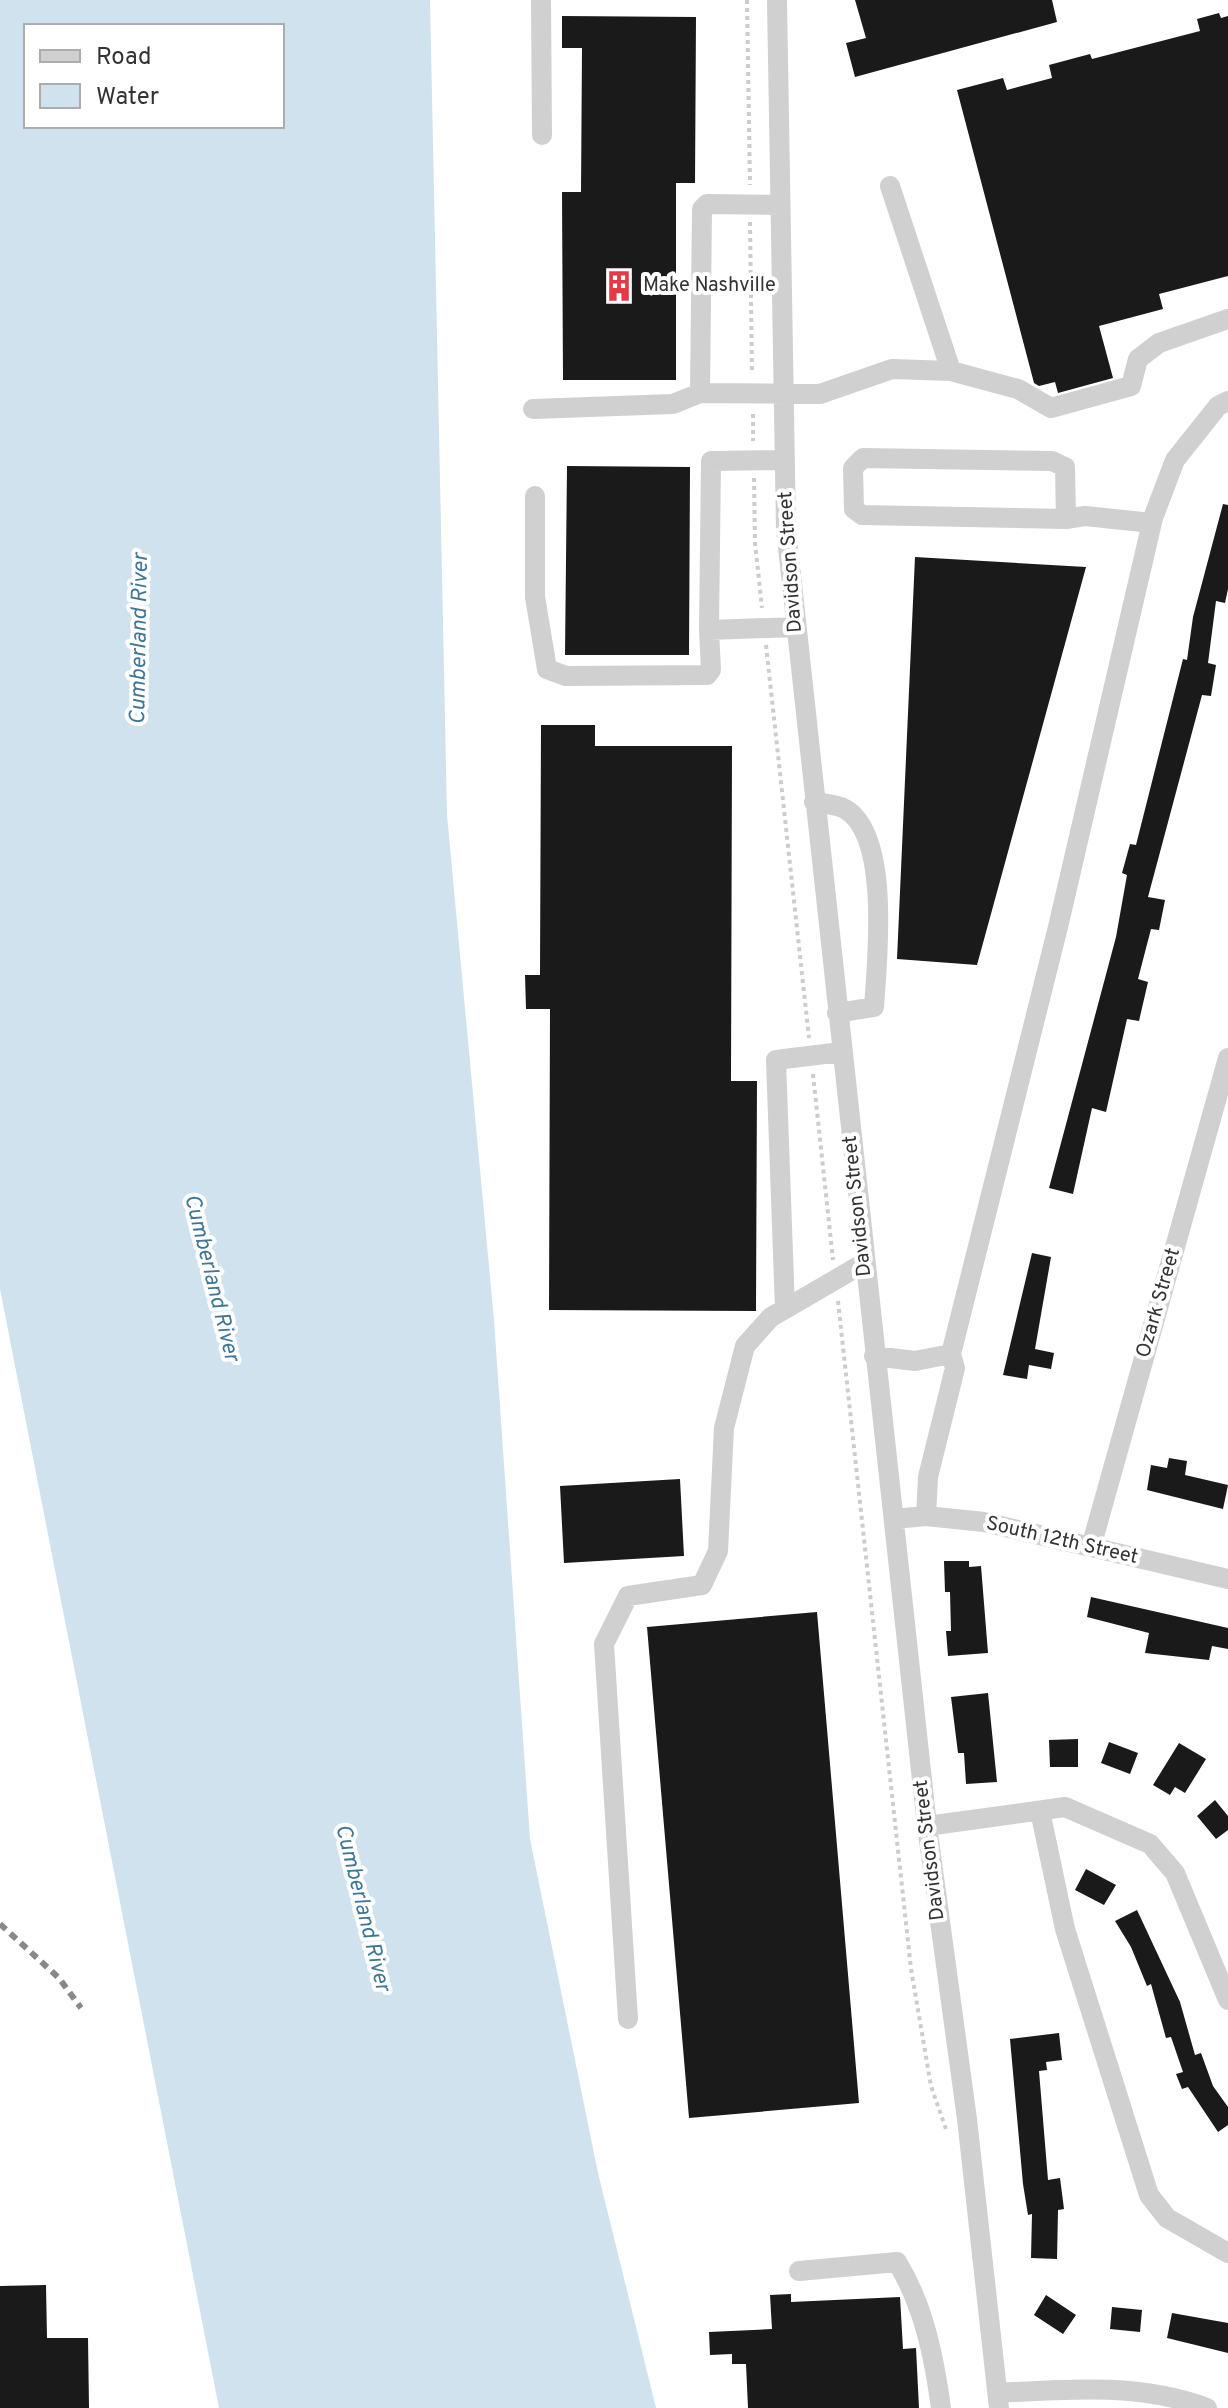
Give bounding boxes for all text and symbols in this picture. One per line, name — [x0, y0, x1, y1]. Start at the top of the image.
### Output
legend — [24, 24, 284, 128]
text: Road — [96, 43, 152, 73]
text: Water — [96, 83, 159, 113]
building icon: Make Nashville — [602, 269, 636, 303]
place label: Make Nashville — [643, 273, 776, 299]
street label: Davidson Street — [773, 490, 809, 634]
water label: Cumberland River — [125, 551, 155, 725]
street label: Davidson Street — [838, 1134, 878, 1278]
water label: Cumberland River — [177, 1192, 245, 1366]
street label: Ozark Street — [1131, 1245, 1187, 1361]
street label: South 12th Street — [984, 1511, 1140, 1571]
street label: Davidson Street — [908, 1778, 952, 1922]
water label: Cumberland River — [328, 1822, 396, 1996]

